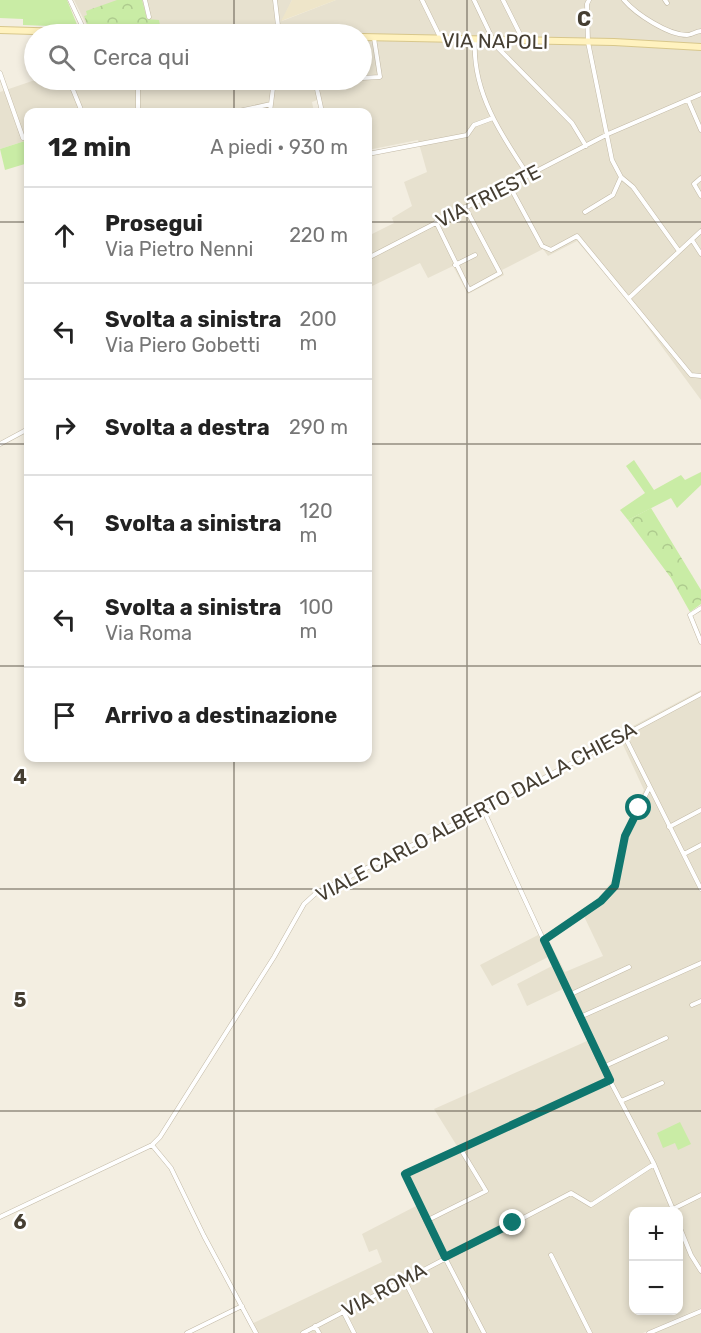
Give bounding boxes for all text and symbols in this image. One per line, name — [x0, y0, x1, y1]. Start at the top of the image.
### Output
text: C — [577, 7, 591, 31]
search box — [24, 24, 372, 90]
street label: VIA NAPOLI — [441, 28, 549, 54]
icon: search — [45, 41, 78, 74]
text: Cerca qui — [93, 44, 189, 71]
text: 12 min — [48, 132, 131, 163]
text: A piedi · 930 m — [210, 135, 348, 159]
street label: VIA TRIESTE — [432, 159, 544, 233]
text: Prosegui — [105, 210, 203, 237]
icon: ahead — [48, 219, 81, 252]
text: 220 m — [289, 223, 348, 247]
text: Via Pietro Nenni — [105, 237, 253, 261]
text: Svolta a sinistra — [105, 306, 282, 333]
text: 200 m — [300, 307, 337, 355]
icon: left — [48, 315, 81, 348]
text: Via Piero Gobetti — [105, 333, 260, 357]
icon: right — [48, 411, 81, 444]
text: Svolta a destra — [105, 414, 270, 441]
text: 290 m — [289, 415, 348, 439]
text: 120 m — [300, 499, 333, 547]
icon: left — [48, 507, 81, 540]
text: Svolta a sinistra — [105, 510, 282, 537]
text: Svolta a sinistra — [105, 594, 282, 621]
text: 100 m — [300, 595, 334, 643]
icon: left — [48, 603, 81, 636]
text: Via Roma — [105, 621, 192, 645]
icon: arrive — [48, 699, 81, 732]
text: Arrivo a destinazione — [105, 702, 337, 729]
street label: VIALE CARLO ALBERTO DALLA CHIESA — [312, 717, 640, 907]
text: 4 — [13, 765, 27, 789]
route start — [625, 794, 651, 820]
text: 5 — [14, 988, 27, 1012]
map controls — [629, 1207, 683, 1315]
button: + — [629, 1207, 683, 1261]
route end — [499, 1209, 525, 1235]
text: 6 — [13, 1210, 27, 1234]
street label: VIA ROMA — [338, 1258, 430, 1322]
button: − — [629, 1261, 683, 1315]

